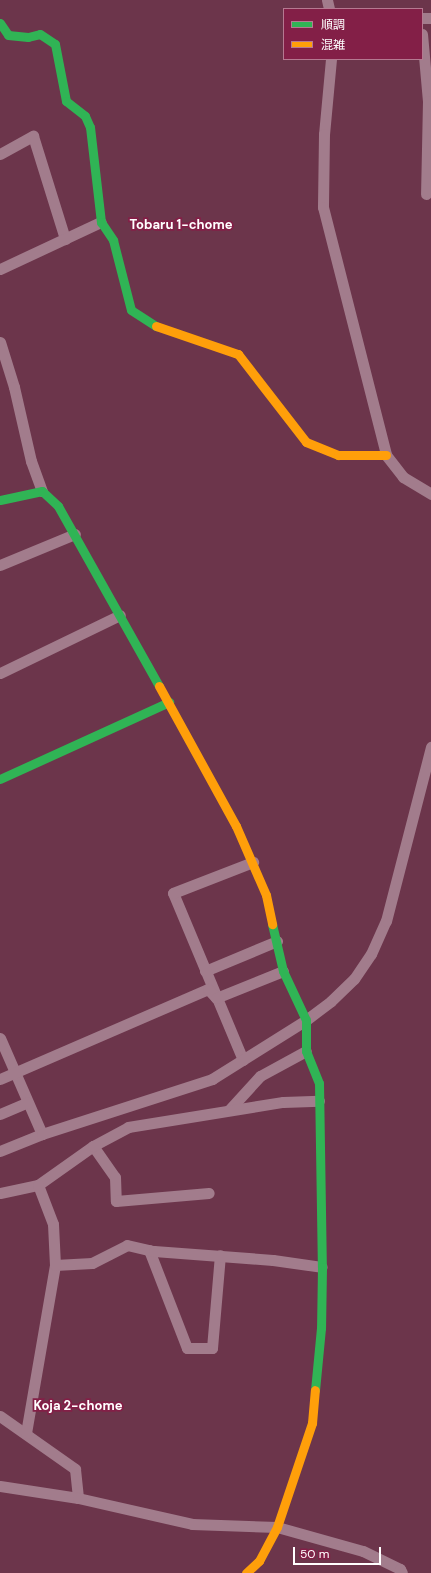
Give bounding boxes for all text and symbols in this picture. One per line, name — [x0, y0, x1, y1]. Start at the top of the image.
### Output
legend — [283, 8, 423, 60]
text: 順調 — [321, 17, 345, 33]
text: 混雑 — [321, 37, 345, 53]
district label: Tobaru 1-chome — [129, 217, 233, 233]
district label: Koja 2-chome — [34, 1398, 122, 1414]
scale bar — [295, 1539, 383, 1565]
text: 50 m — [300, 1546, 329, 1562]

